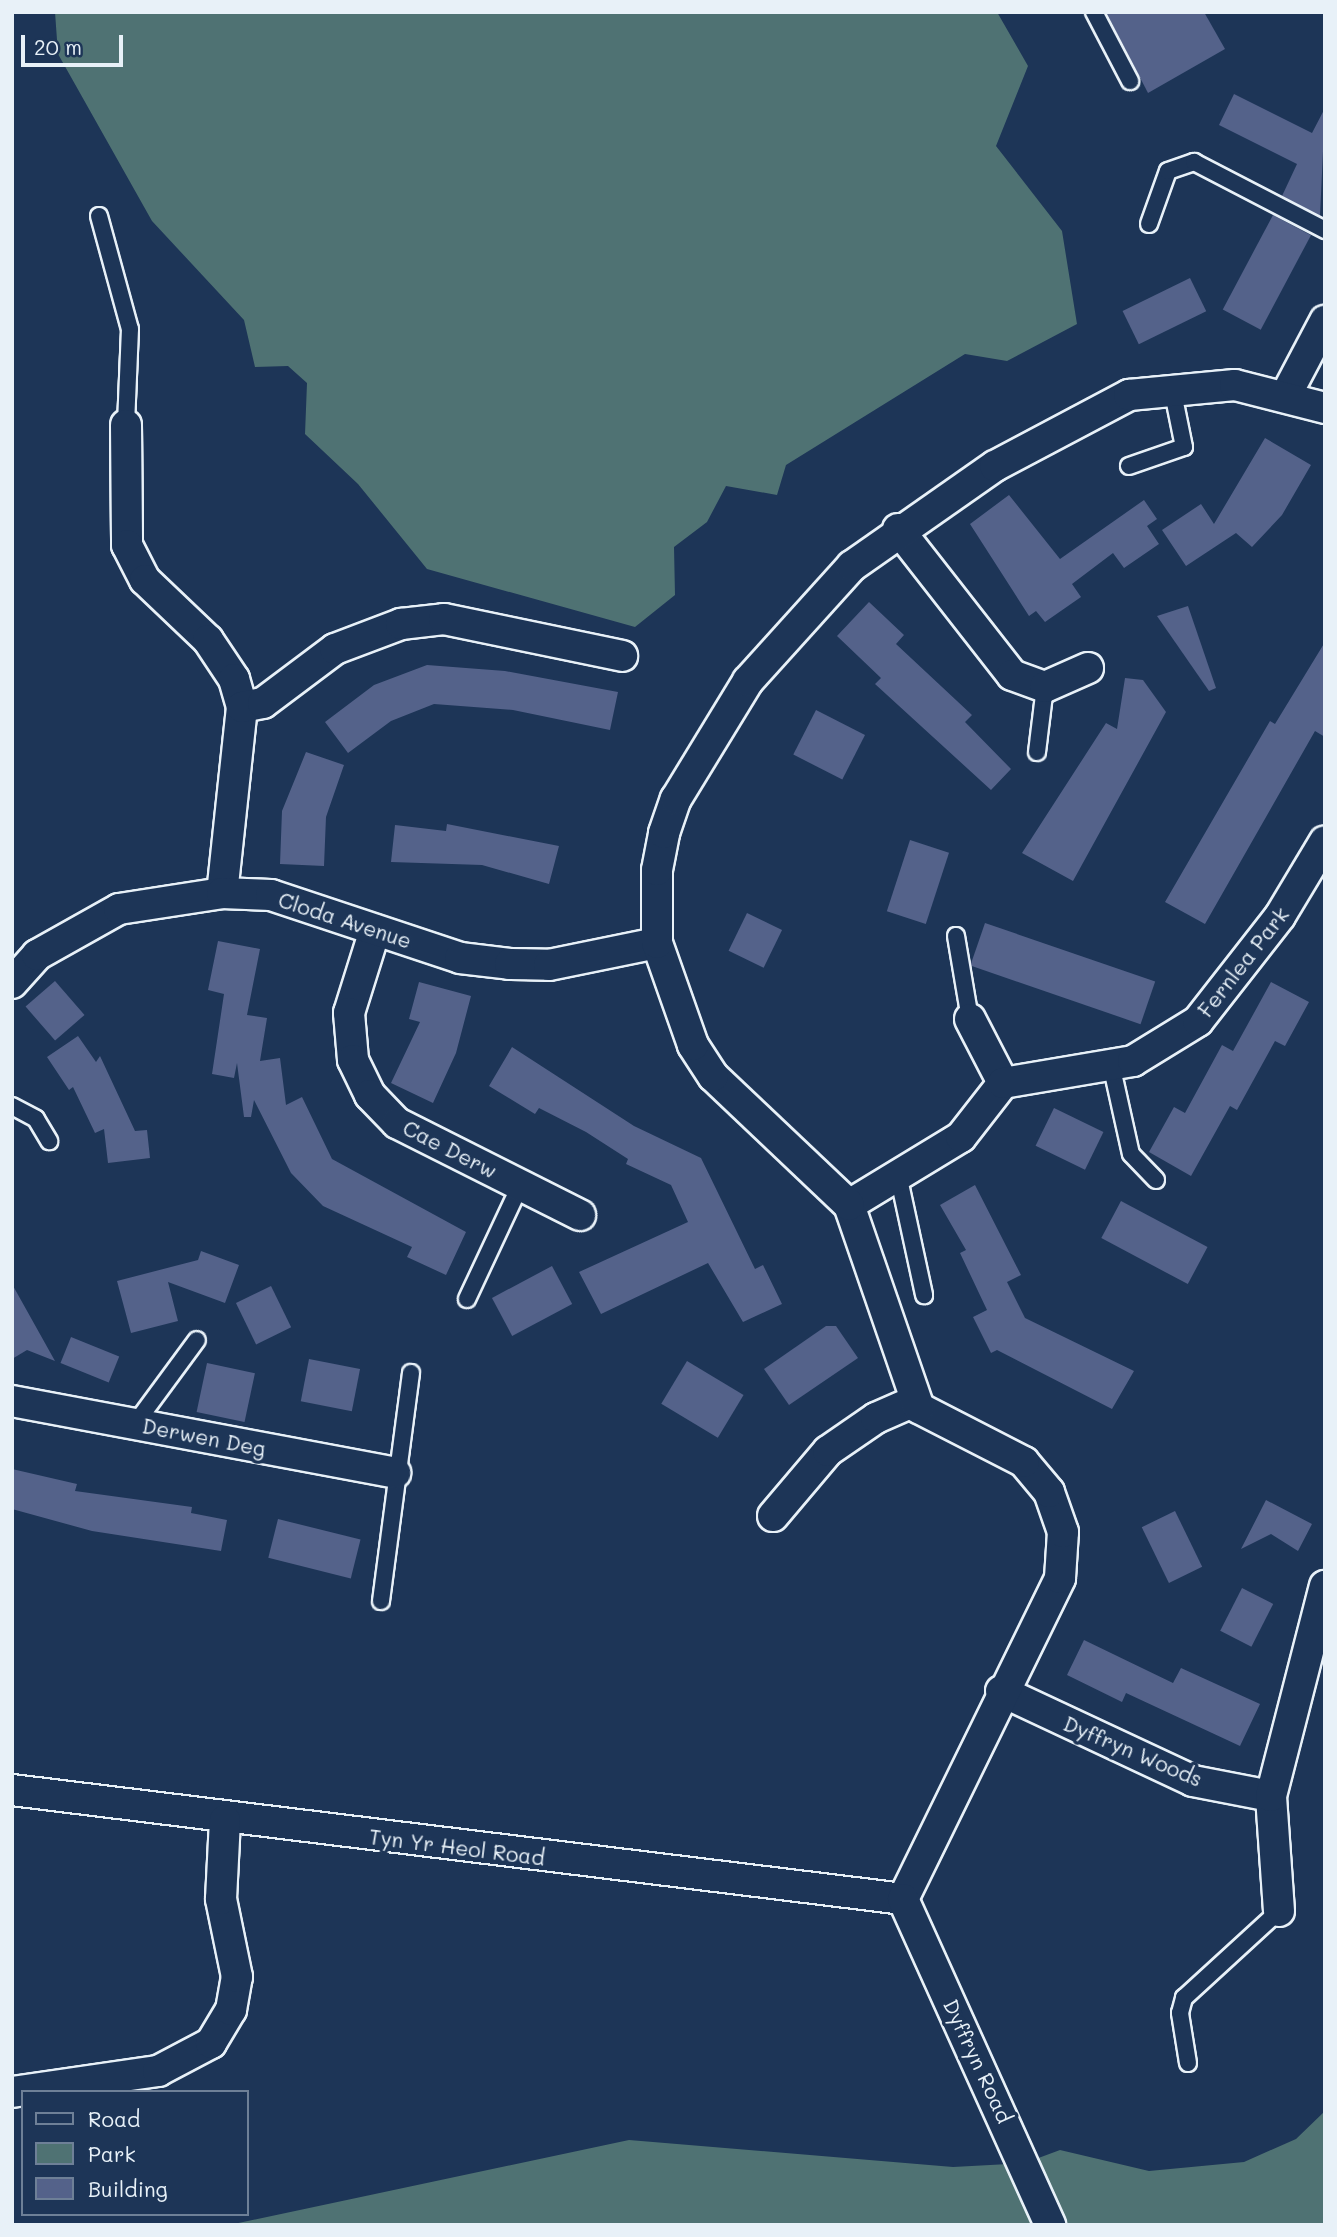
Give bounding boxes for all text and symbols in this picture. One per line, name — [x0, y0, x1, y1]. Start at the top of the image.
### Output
scale bar — [24, 21, 126, 65]
text: 20 m — [34, 33, 82, 60]
street label: Cloda Avenue — [275, 887, 415, 953]
street label: Fernlea Park — [1192, 902, 1294, 1022]
street label: Cae Derw — [399, 1115, 501, 1183]
street label: Derwen Deg — [140, 1413, 268, 1461]
street label: Dyffryn Woods — [1060, 1710, 1206, 1792]
street label: Tyn Yr Heol Road — [368, 1824, 546, 1870]
street label: Dyffryn Road — [938, 1995, 1018, 2127]
legend — [21, 2090, 248, 2216]
text: Road — [88, 2105, 140, 2132]
text: Park — [88, 2140, 136, 2167]
text: Building — [88, 2175, 168, 2202]

